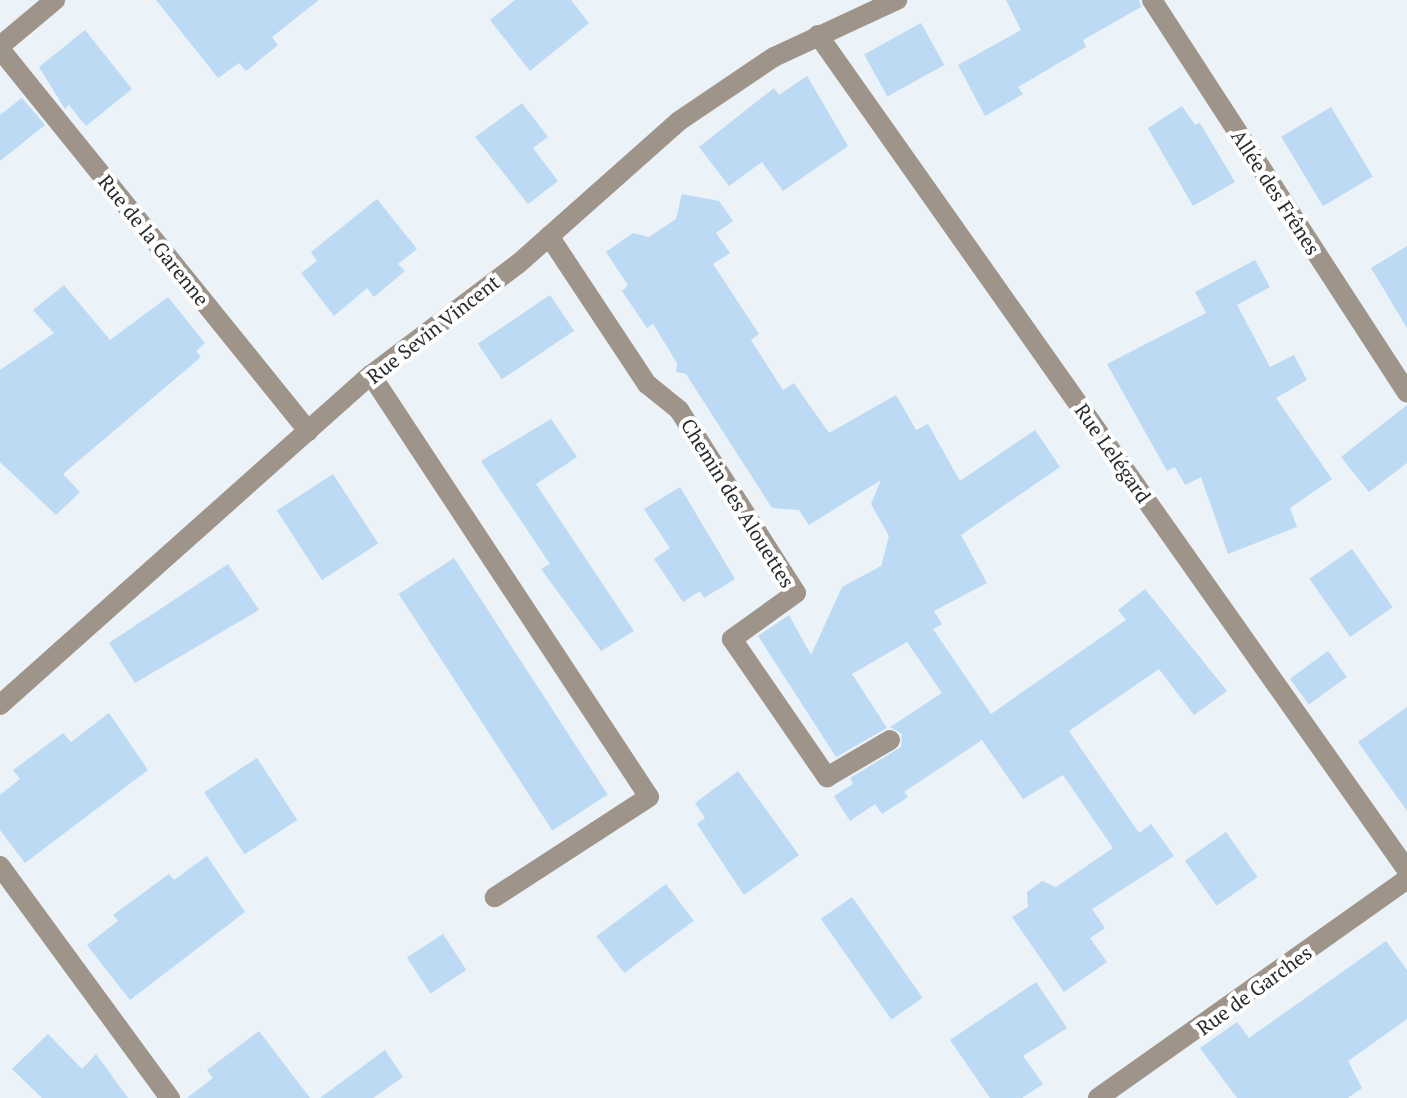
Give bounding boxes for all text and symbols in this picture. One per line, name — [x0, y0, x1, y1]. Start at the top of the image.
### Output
street label: Allée des Frênes — [1227, 125, 1325, 259]
street label: Rue de la Garenne — [94, 170, 214, 310]
street label: Rue Sevin Vincent — [362, 270, 504, 388]
street label: Rue Lelégard — [1070, 399, 1156, 507]
street label: Chemin des Alouettes — [676, 414, 800, 592]
street label: Rue de Garches — [1192, 940, 1316, 1040]

